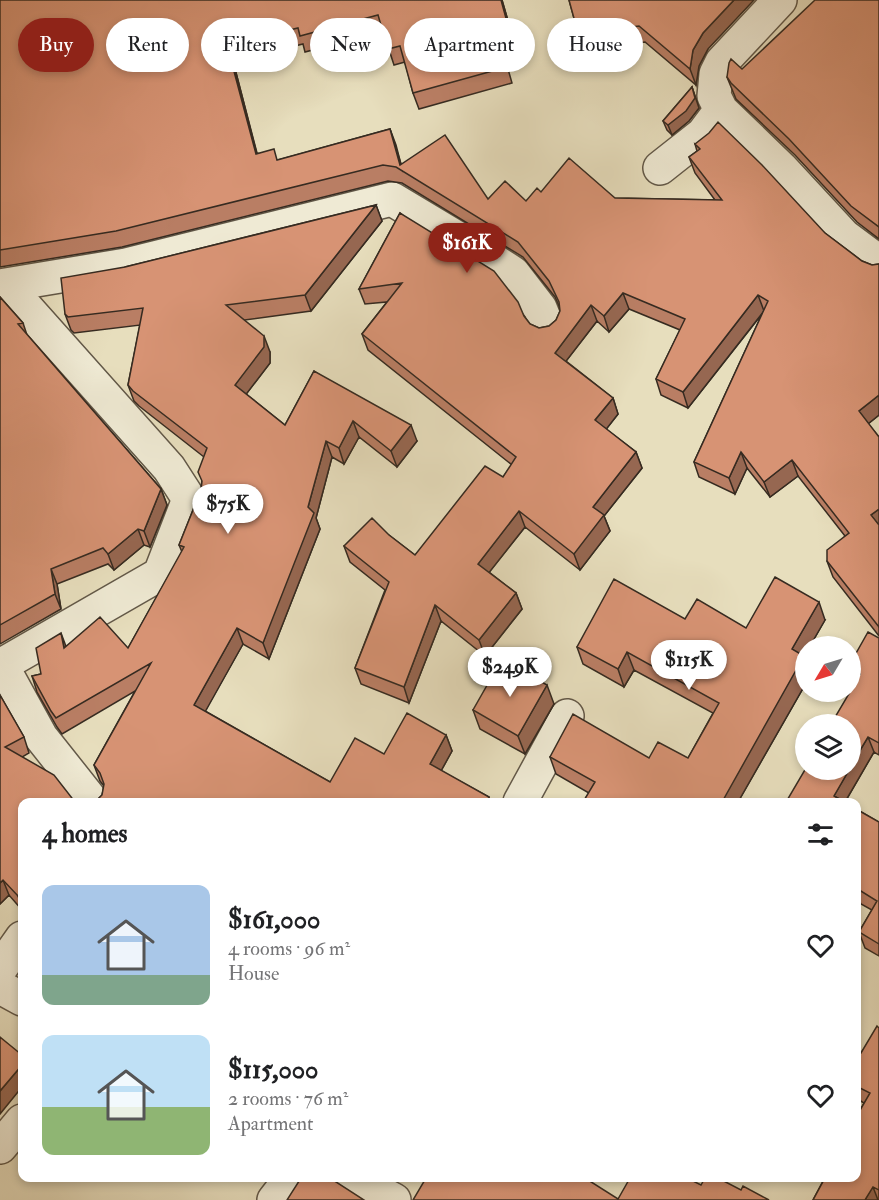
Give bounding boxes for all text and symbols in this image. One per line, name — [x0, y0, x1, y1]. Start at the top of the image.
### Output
chip: Buy — [18, 18, 94, 72]
chip: Rent — [106, 18, 189, 72]
chip: Filters — [201, 18, 298, 72]
chip: New — [310, 18, 392, 72]
chip: Apartment — [404, 18, 535, 72]
chip: House — [547, 18, 643, 72]
pin: $161K — [425, 223, 509, 274]
text: $161K — [442, 230, 492, 255]
pin: $75K — [192, 484, 264, 535]
text: $75K — [206, 491, 250, 516]
north arrow — [795, 636, 861, 702]
map controls — [795, 636, 861, 780]
pin: $115K — [647, 640, 731, 691]
pin: $249K — [468, 647, 552, 698]
text: $115K — [665, 647, 713, 672]
text: $249K — [482, 654, 538, 679]
button: layers — [795, 714, 861, 780]
text: 4 homes — [42, 818, 128, 850]
icon: filters — [804, 818, 837, 851]
text: $161,000 — [228, 904, 320, 936]
icon: home — [90, 909, 162, 981]
icon: heart — [804, 929, 837, 962]
text: 4 rooms · 96 m² — [228, 936, 350, 961]
text: House — [228, 961, 279, 986]
text: $115,000 — [228, 1054, 318, 1086]
icon: home — [90, 1059, 162, 1131]
icon: heart — [804, 1079, 837, 1112]
text: 2 rooms · 76 m² — [228, 1086, 348, 1111]
text: Apartment — [228, 1111, 313, 1136]

